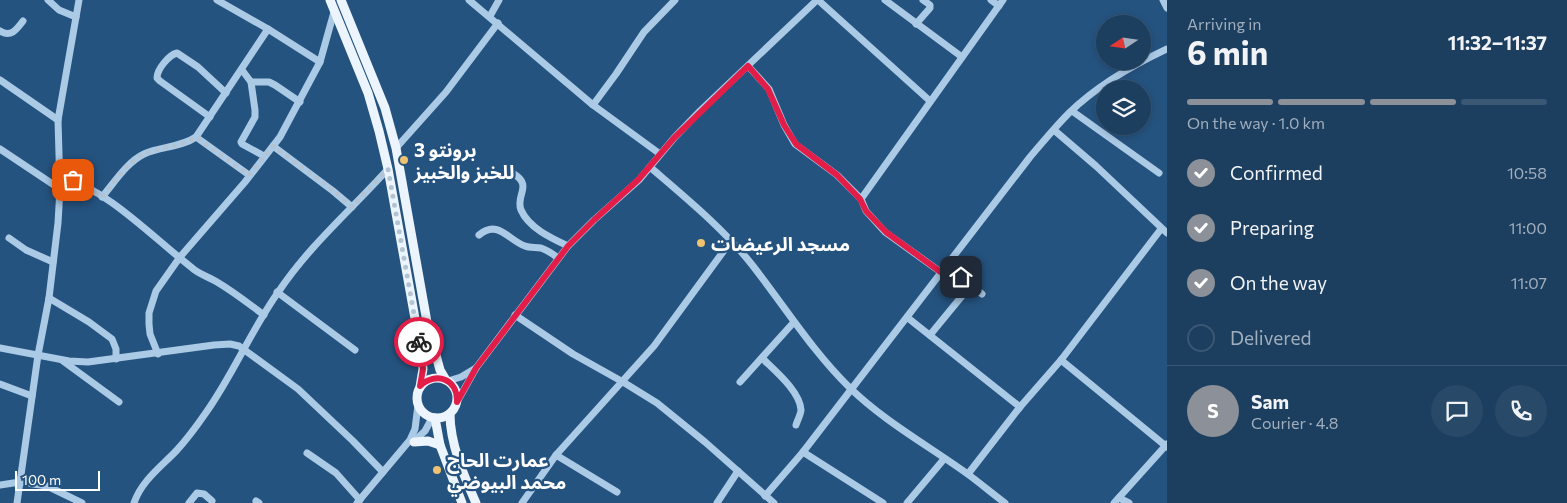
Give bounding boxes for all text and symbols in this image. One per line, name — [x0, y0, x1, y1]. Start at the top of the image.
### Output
text: Arriving in — [1187, 14, 1261, 33]
north arrow — [1096, 15, 1151, 70]
map controls — [1096, 15, 1151, 135]
text: 11:32–11:37 — [1448, 31, 1547, 54]
text: 6 min — [1187, 32, 1268, 72]
button: layers — [1096, 80, 1151, 135]
text: On the way · 1.0 km — [1187, 113, 1325, 132]
place label: برونتو 3 للخبز والخبيز — [413, 138, 514, 184]
marker: برونتو 3 للخبز والخبيز — [398, 154, 410, 166]
pin — [52, 159, 94, 201]
icon: check — [1187, 159, 1215, 187]
text: Confirmed — [1230, 161, 1323, 184]
text: 10:58 — [1507, 163, 1547, 182]
icon: bag — [59, 166, 87, 194]
icon: check — [1187, 214, 1215, 242]
text: Preparing — [1230, 216, 1314, 239]
text: 11:00 — [1509, 218, 1547, 237]
place label: مسجد الرعيضات — [711, 232, 850, 256]
marker: مسجد الرعيضات — [695, 237, 707, 249]
pin — [940, 256, 982, 298]
icon: home — [947, 263, 975, 291]
icon: check — [1187, 269, 1215, 297]
text: On the way — [1230, 271, 1327, 294]
text: 11:07 — [1511, 273, 1547, 292]
courier — [394, 317, 444, 367]
text: Delivered — [1230, 326, 1311, 349]
icon: bike — [405, 328, 433, 356]
button: chat — [1431, 385, 1483, 437]
button: phone — [1495, 385, 1547, 437]
text: Sam — [1251, 390, 1289, 413]
text: S — [1207, 399, 1219, 422]
text: Courier · 4.8 — [1251, 413, 1338, 432]
place label: عمارت الحاج محمد البيوضي — [447, 448, 566, 497]
marker: عمارت الحاج محمد البيوضي — [431, 464, 443, 476]
scale bar — [15, 468, 100, 491]
text: 100 m — [22, 471, 61, 488]

